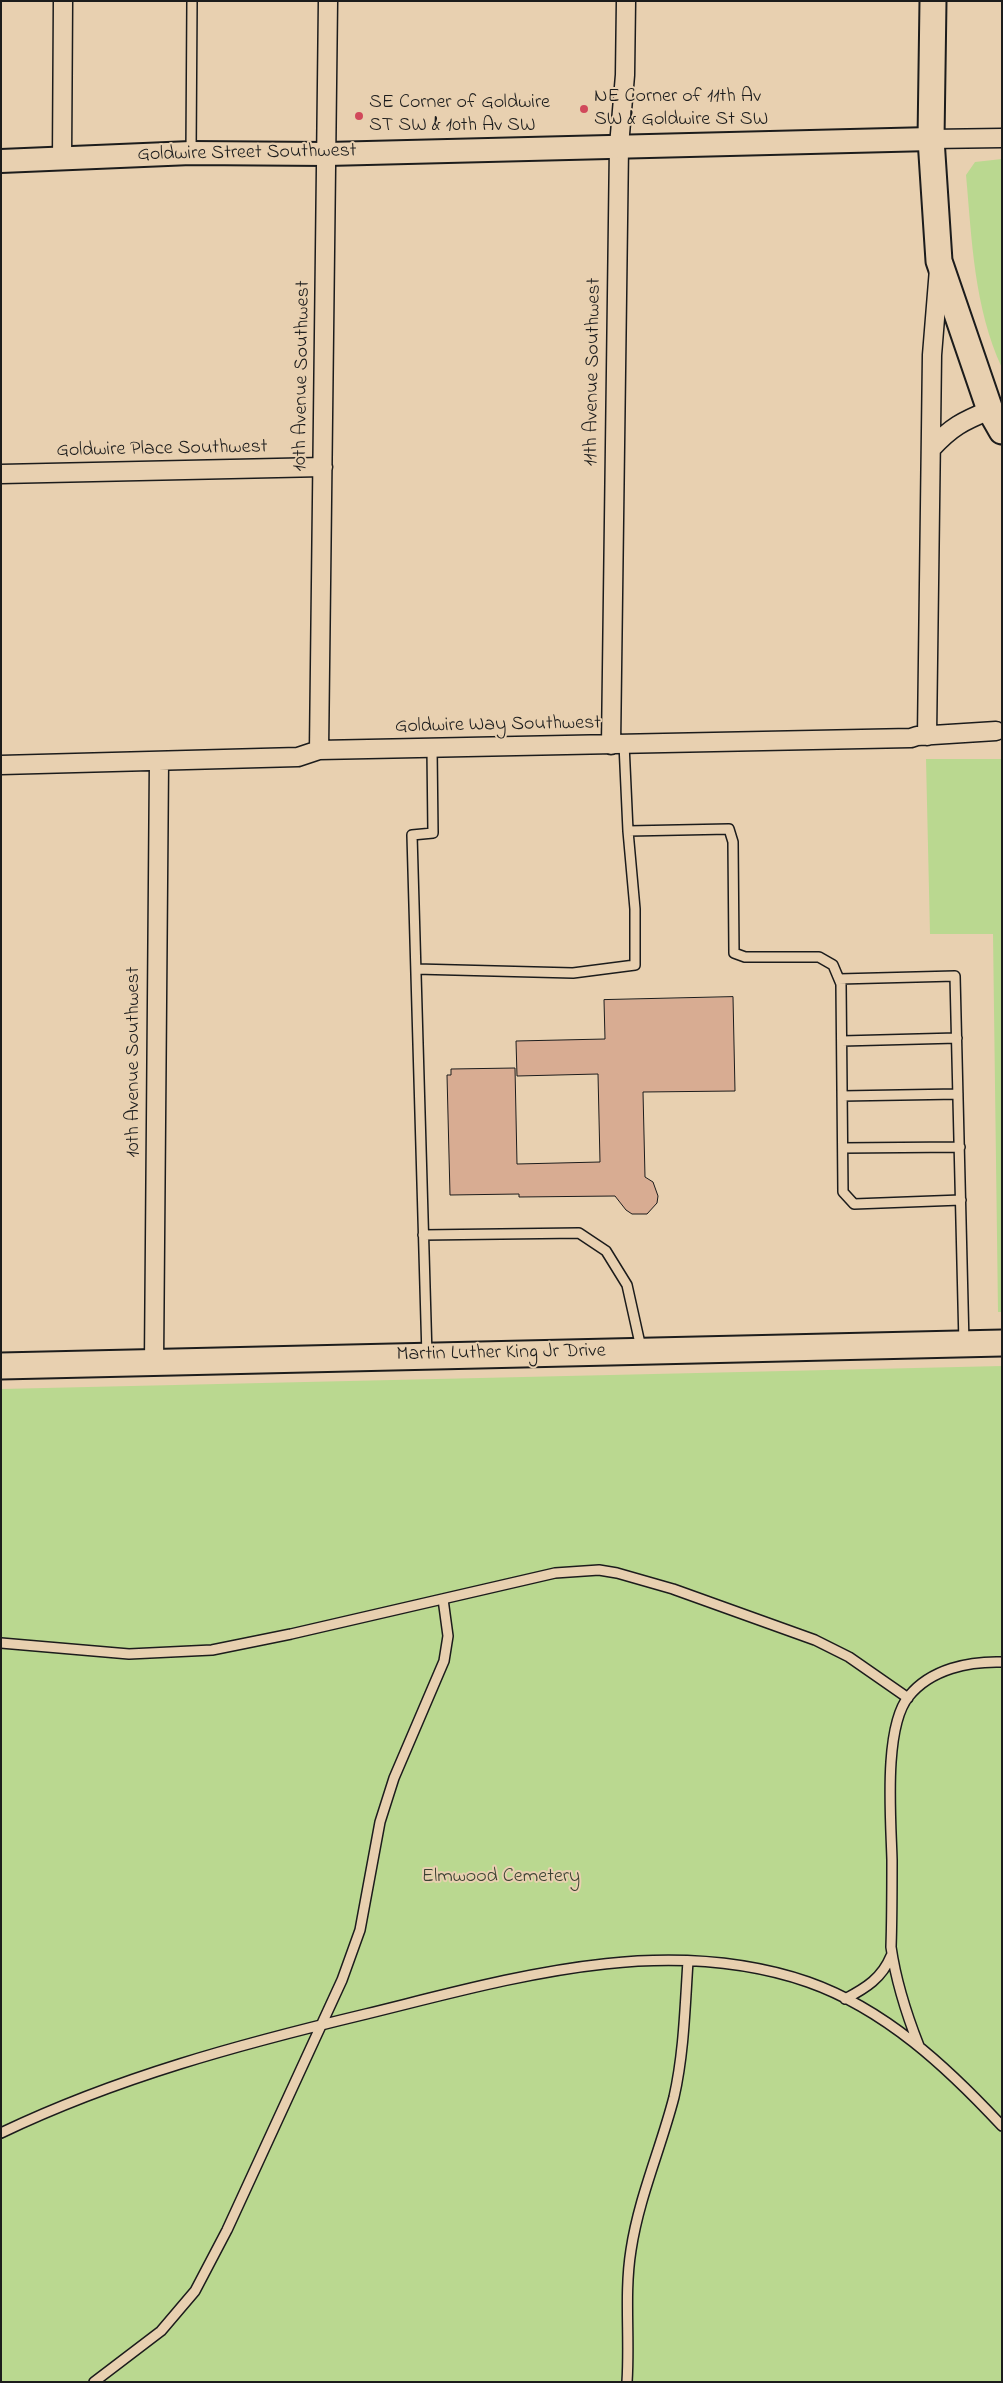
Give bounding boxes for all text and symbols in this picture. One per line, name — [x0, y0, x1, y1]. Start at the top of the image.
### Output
place label: NE Corner of 11th Av SW & Goldwire St SW — [594, 86, 768, 133]
place label: SE Corner of Goldwire ST SW & 10th Av SW — [369, 92, 550, 139]
marker: NE Corner of 11th Av SW & Goldwire St SW — [578, 103, 590, 115]
marker: SE Corner of Goldwire ST SW & 10th Av SW — [353, 110, 365, 122]
street label: Goldwire Street Southwest — [137, 140, 357, 168]
street label: 11th Avenue Southwest — [580, 278, 608, 466]
street label: 10th Avenue Southwest — [289, 280, 317, 472]
street label: Goldwire Place Southwest — [56, 436, 268, 464]
street label: Goldwire Way Southwest — [395, 712, 601, 740]
street label: 10th Avenue Southwest — [123, 967, 147, 1157]
street label: Martin Luther King Jr Drive — [396, 1340, 606, 1368]
park label: Elmwood Cemetery — [422, 1866, 580, 1890]

